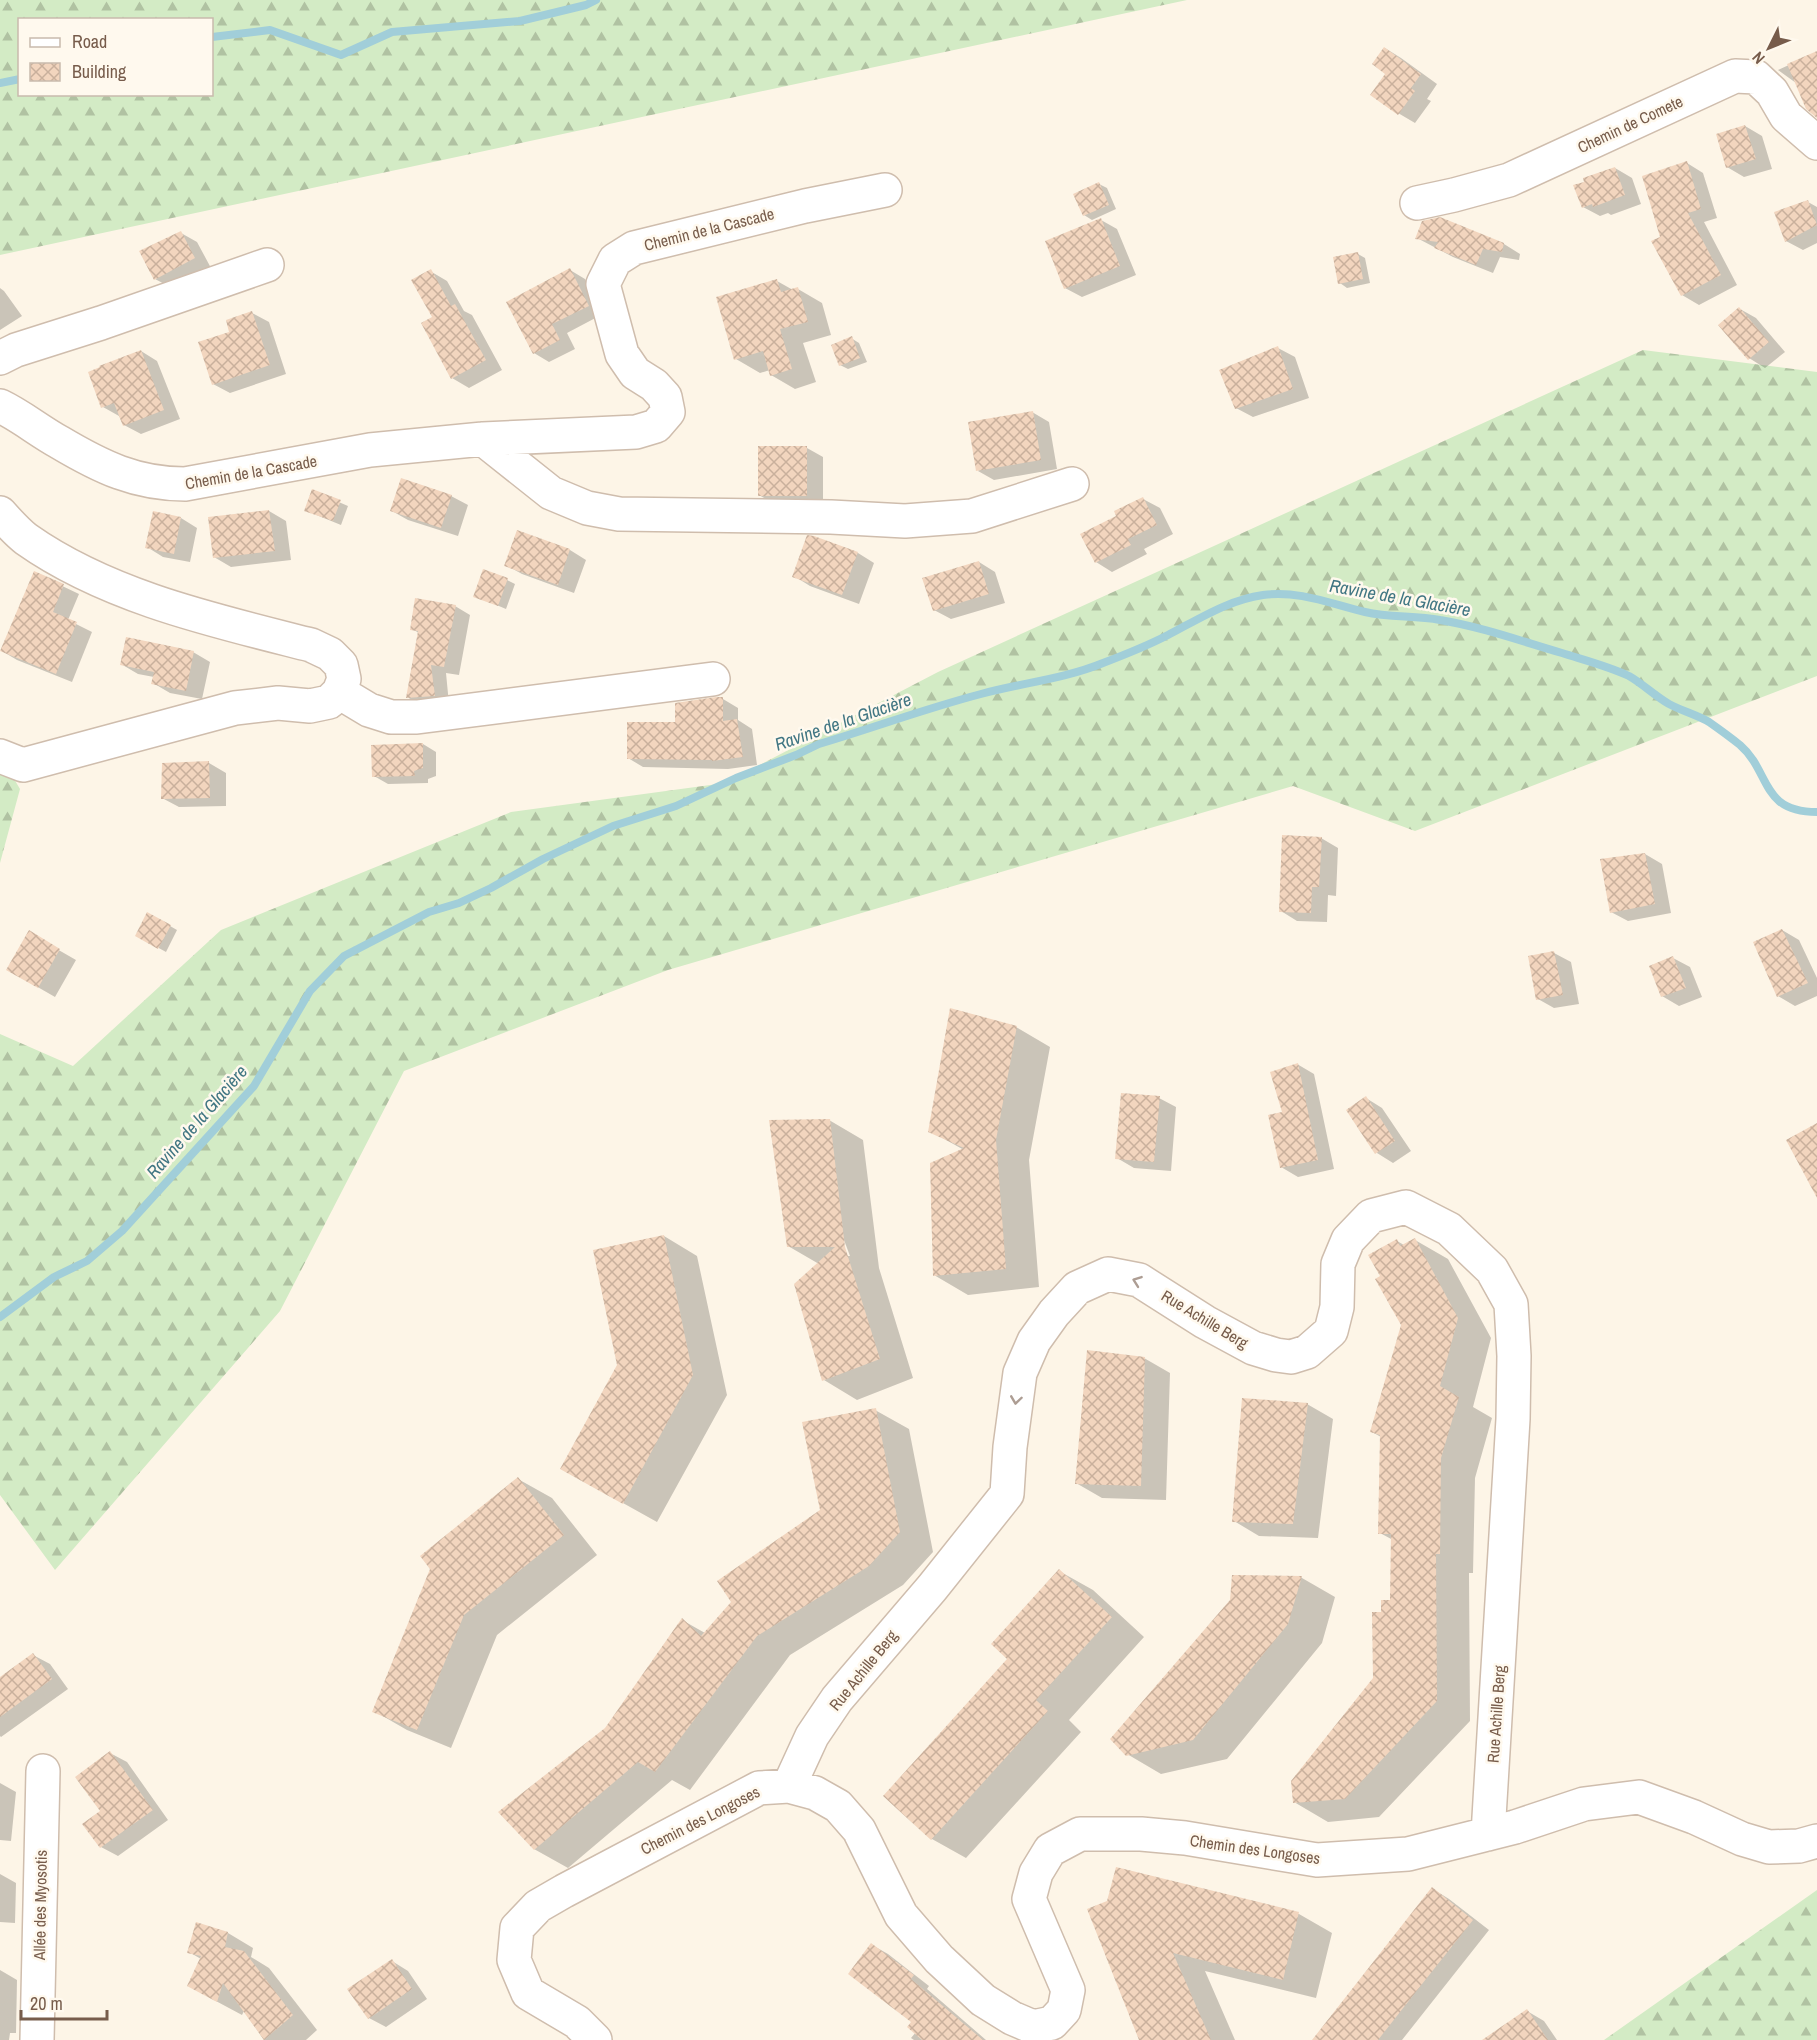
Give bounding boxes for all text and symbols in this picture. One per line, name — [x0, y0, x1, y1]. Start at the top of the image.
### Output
legend — [18, 18, 213, 96]
north arrow — [1739, 18, 1799, 78]
text: Road — [72, 29, 107, 54]
text: N — [1747, 47, 1769, 69]
text: Building — [72, 59, 127, 84]
street label: Chemin de Comete — [1574, 90, 1686, 158]
street label: Chemin de la Cascade — [642, 202, 776, 256]
street label: Chemin de la Cascade — [183, 450, 319, 494]
water label: Ravine de la Glacière — [1328, 573, 1473, 622]
water label: Ravine de la Glacière — [771, 686, 914, 757]
water label: Ravine de la Glacière — [140, 1060, 253, 1184]
one-way arrow — [1133, 1276, 1143, 1289]
street label: Rue Achille Berg — [1157, 1284, 1253, 1354]
one-way arrow — [1011, 1396, 1023, 1405]
street label: Rue Achille Berg — [824, 1625, 903, 1715]
street label: Rue Achille Berg — [1482, 1664, 1510, 1764]
street label: Chemin des Longoses — [637, 1780, 763, 1860]
street label: Chemin des Longoses — [1188, 1829, 1322, 1869]
street label: Allée des Myosotis — [28, 1850, 52, 1961]
scale bar — [21, 1983, 106, 2021]
text: 20 m — [30, 1991, 63, 2016]

